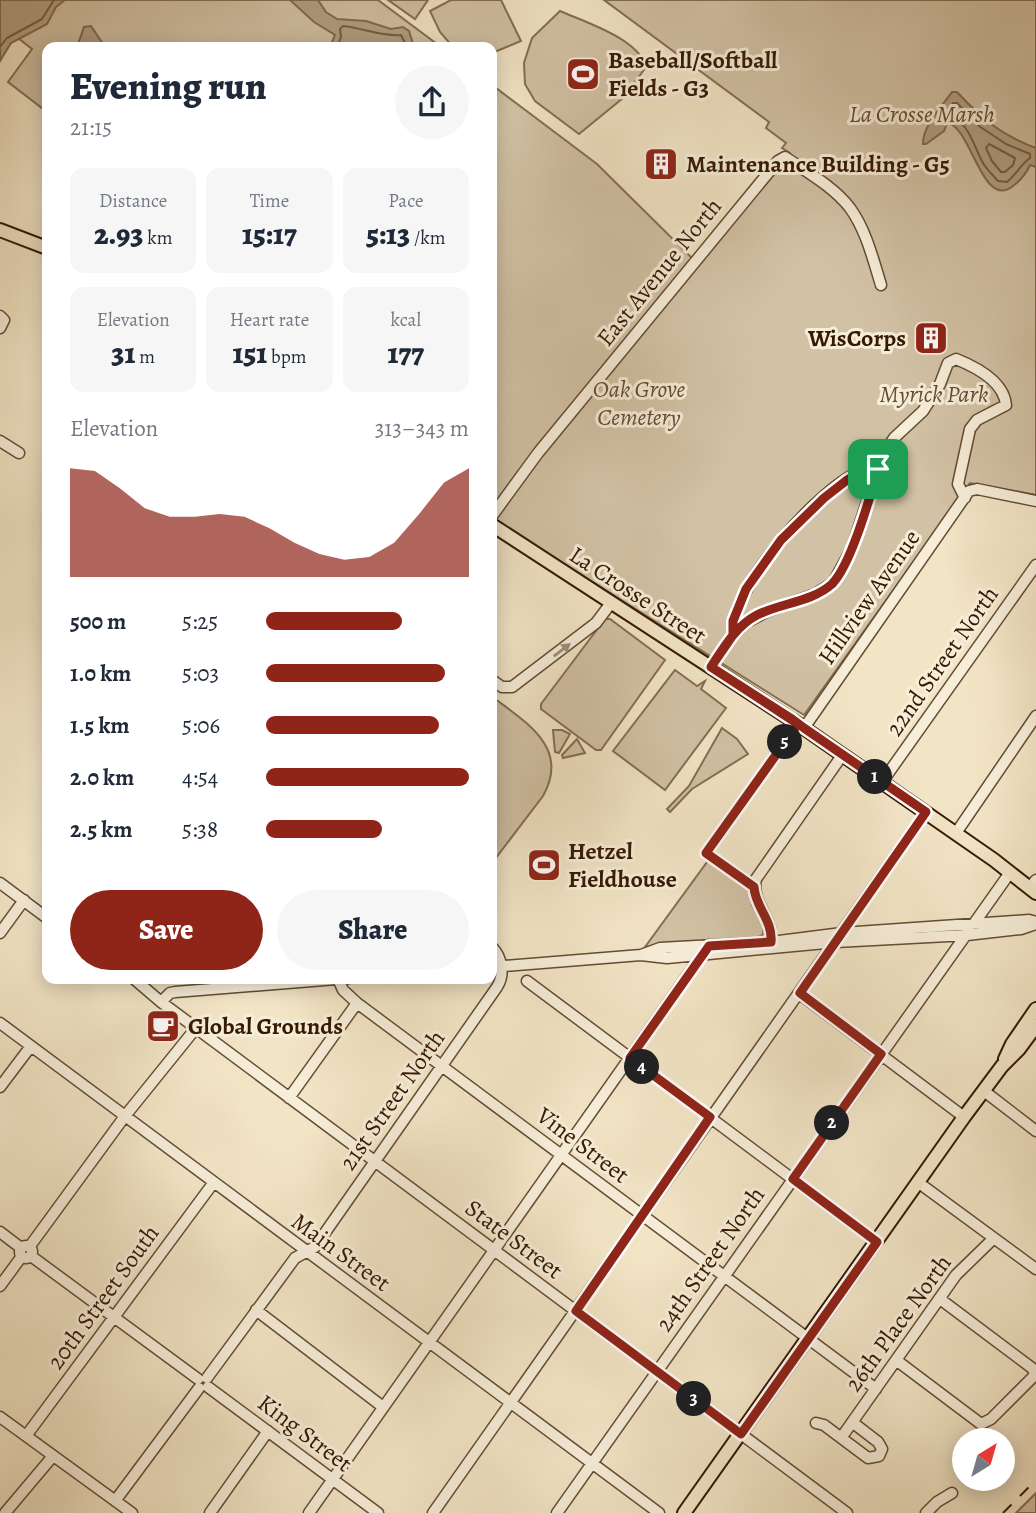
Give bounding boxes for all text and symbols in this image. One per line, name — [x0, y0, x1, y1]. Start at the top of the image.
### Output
place label: Baseball/Softball Fields - G3 — [608, 44, 778, 104]
sports icon: Baseball/Softball Fields - G3 — [564, 55, 602, 93]
text: Evening run — [70, 60, 267, 112]
button: share — [395, 65, 469, 139]
park label: La Crosse Marsh — [849, 98, 995, 130]
text: 21:15 — [70, 112, 112, 143]
building icon: Maintenance Building - G5 — [642, 145, 680, 183]
place label: Maintenance Building - G5 — [686, 148, 950, 180]
text: Distance — [99, 188, 167, 214]
text: Time — [250, 188, 289, 214]
text: Pace — [388, 188, 423, 214]
street label: East Avenue North — [589, 191, 729, 353]
text: 2.93 — [94, 214, 143, 254]
text: 15:17 — [242, 214, 297, 254]
text: 5:13 — [366, 214, 410, 254]
text: km — [143, 225, 172, 251]
text: /km — [410, 225, 445, 251]
text: Elevation — [97, 307, 170, 333]
text: Heart rate — [230, 307, 309, 333]
text: kcal — [391, 307, 421, 333]
building icon: WisCorps — [912, 319, 950, 357]
place label: WisCorps — [807, 322, 906, 354]
text: 31 — [111, 333, 135, 373]
text: 151 — [233, 333, 267, 373]
text: 177 — [387, 333, 424, 373]
text: m — [135, 344, 155, 370]
text: bpm — [267, 344, 306, 370]
park label: Oak Grove Cemetery — [593, 373, 686, 433]
park label: Myrick Park — [880, 378, 989, 410]
text: Elevation — [70, 413, 158, 444]
text: 313–343 m — [375, 413, 469, 444]
pin — [848, 439, 908, 499]
icon: arrive — [859, 450, 897, 488]
street label: Hillview Avenue — [811, 523, 927, 671]
street label: La Crosse Street — [563, 539, 713, 651]
street label: 22nd Street North — [878, 580, 1006, 742]
text: 500 m — [70, 606, 126, 637]
text: 5:25 — [182, 606, 218, 637]
one-way arrow — [552, 642, 570, 657]
text: 1.0 km — [70, 658, 131, 689]
text: 5:03 — [182, 658, 219, 689]
text: 1.5 km — [70, 710, 130, 741]
text: 5:06 — [182, 710, 220, 741]
pin: 5 — [768, 724, 802, 760]
text: 5 — [780, 728, 789, 754]
pin: 1 — [858, 760, 892, 794]
text: 2.0 km — [70, 762, 134, 793]
text: 4:54 — [182, 762, 218, 793]
text: 1 — [871, 763, 878, 789]
text: 2.5 km — [70, 814, 132, 845]
text: 5:38 — [182, 814, 218, 845]
place label: Hetzel Fieldhouse — [568, 835, 677, 895]
sports icon: Hetzel Fieldhouse — [525, 846, 563, 884]
button: Save — [70, 890, 263, 970]
button: Share — [277, 890, 469, 970]
cafe icon: Global Grounds — [144, 1007, 182, 1045]
place label: Global Grounds — [188, 1010, 343, 1042]
street label: 21st Street North — [332, 1023, 452, 1176]
pin: 4 — [624, 1050, 660, 1084]
text: 4 — [637, 1053, 646, 1079]
street label: Vine Street — [529, 1099, 636, 1190]
pin: 2 — [814, 1106, 850, 1140]
text: 2 — [827, 1109, 836, 1135]
street label: 24th Street North — [648, 1180, 772, 1338]
street label: State Street — [459, 1192, 569, 1286]
street label: Main Street — [285, 1205, 397, 1299]
street label: 20th Street South — [40, 1218, 166, 1376]
street label: 26th Place North — [837, 1248, 959, 1398]
pin: 3 — [676, 1382, 712, 1416]
text: 3 — [689, 1385, 698, 1411]
street label: King Street — [251, 1387, 359, 1479]
north arrow — [952, 1428, 1015, 1491]
map controls — [952, 1428, 1015, 1491]

